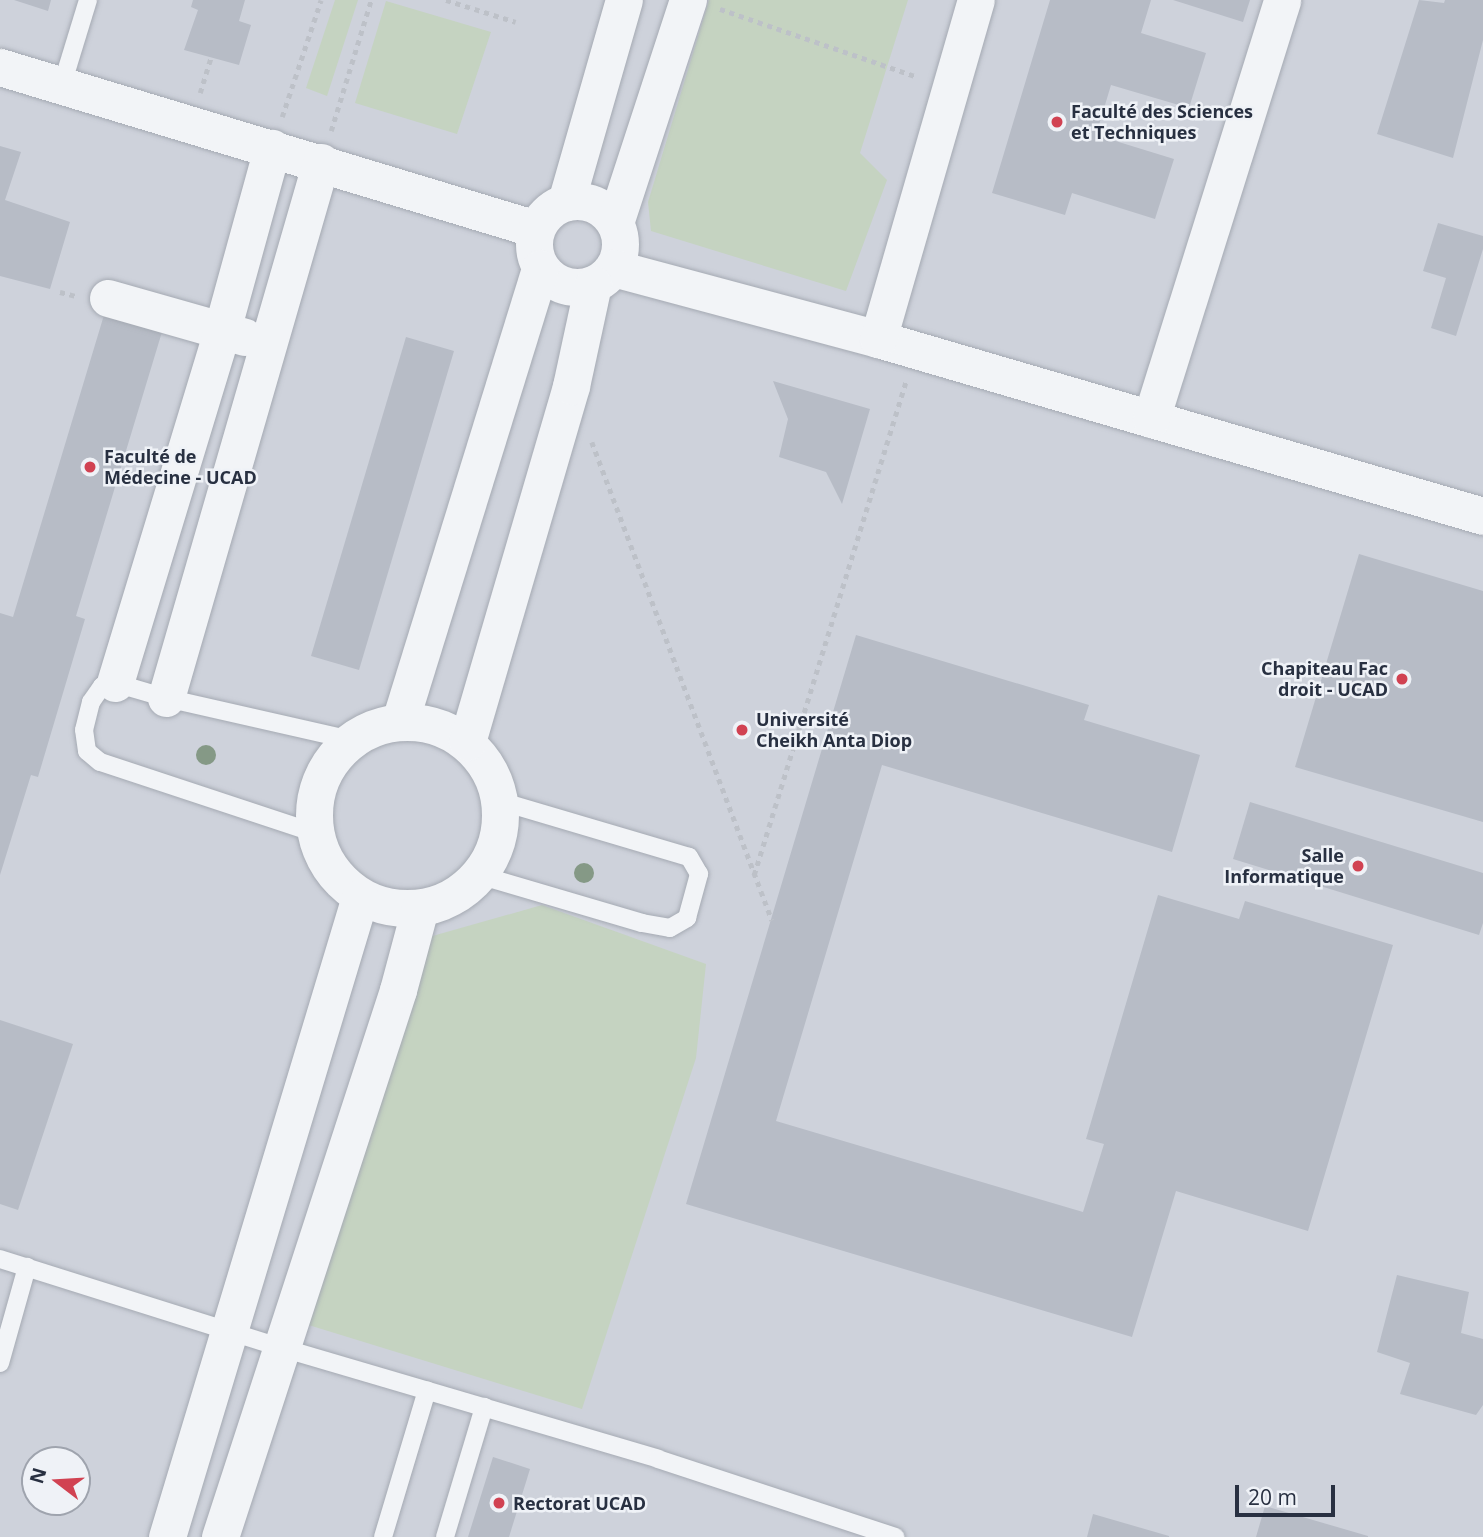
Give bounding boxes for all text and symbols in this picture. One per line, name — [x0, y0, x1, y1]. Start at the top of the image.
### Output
place label: Faculté des Sciences et Techniques — [1071, 101, 1253, 144]
marker: Faculté des Sciences et Techniques — [1049, 114, 1065, 130]
place label: Faculté de Médecine - UCAD — [104, 446, 257, 489]
marker: Faculté de Médecine - UCAD — [82, 459, 98, 475]
place label: Chapiteau Fac droit - UCAD — [1261, 658, 1388, 700]
marker: Chapiteau Fac droit - UCAD — [1394, 671, 1410, 687]
place label: Université Cheikh Anta Diop — [756, 709, 912, 752]
marker: Université Cheikh Anta Diop — [734, 722, 750, 738]
place label: Salle Informatique — [1224, 845, 1344, 888]
marker: Salle Informatique — [1350, 858, 1366, 874]
north arrow — [21, 1446, 91, 1516]
text: N — [23, 1464, 53, 1487]
scale bar — [1238, 1470, 1338, 1514]
text: 20 m — [1248, 1483, 1297, 1511]
place label: Rectorat UCAD — [513, 1492, 646, 1514]
marker: Rectorat UCAD — [491, 1495, 507, 1511]

